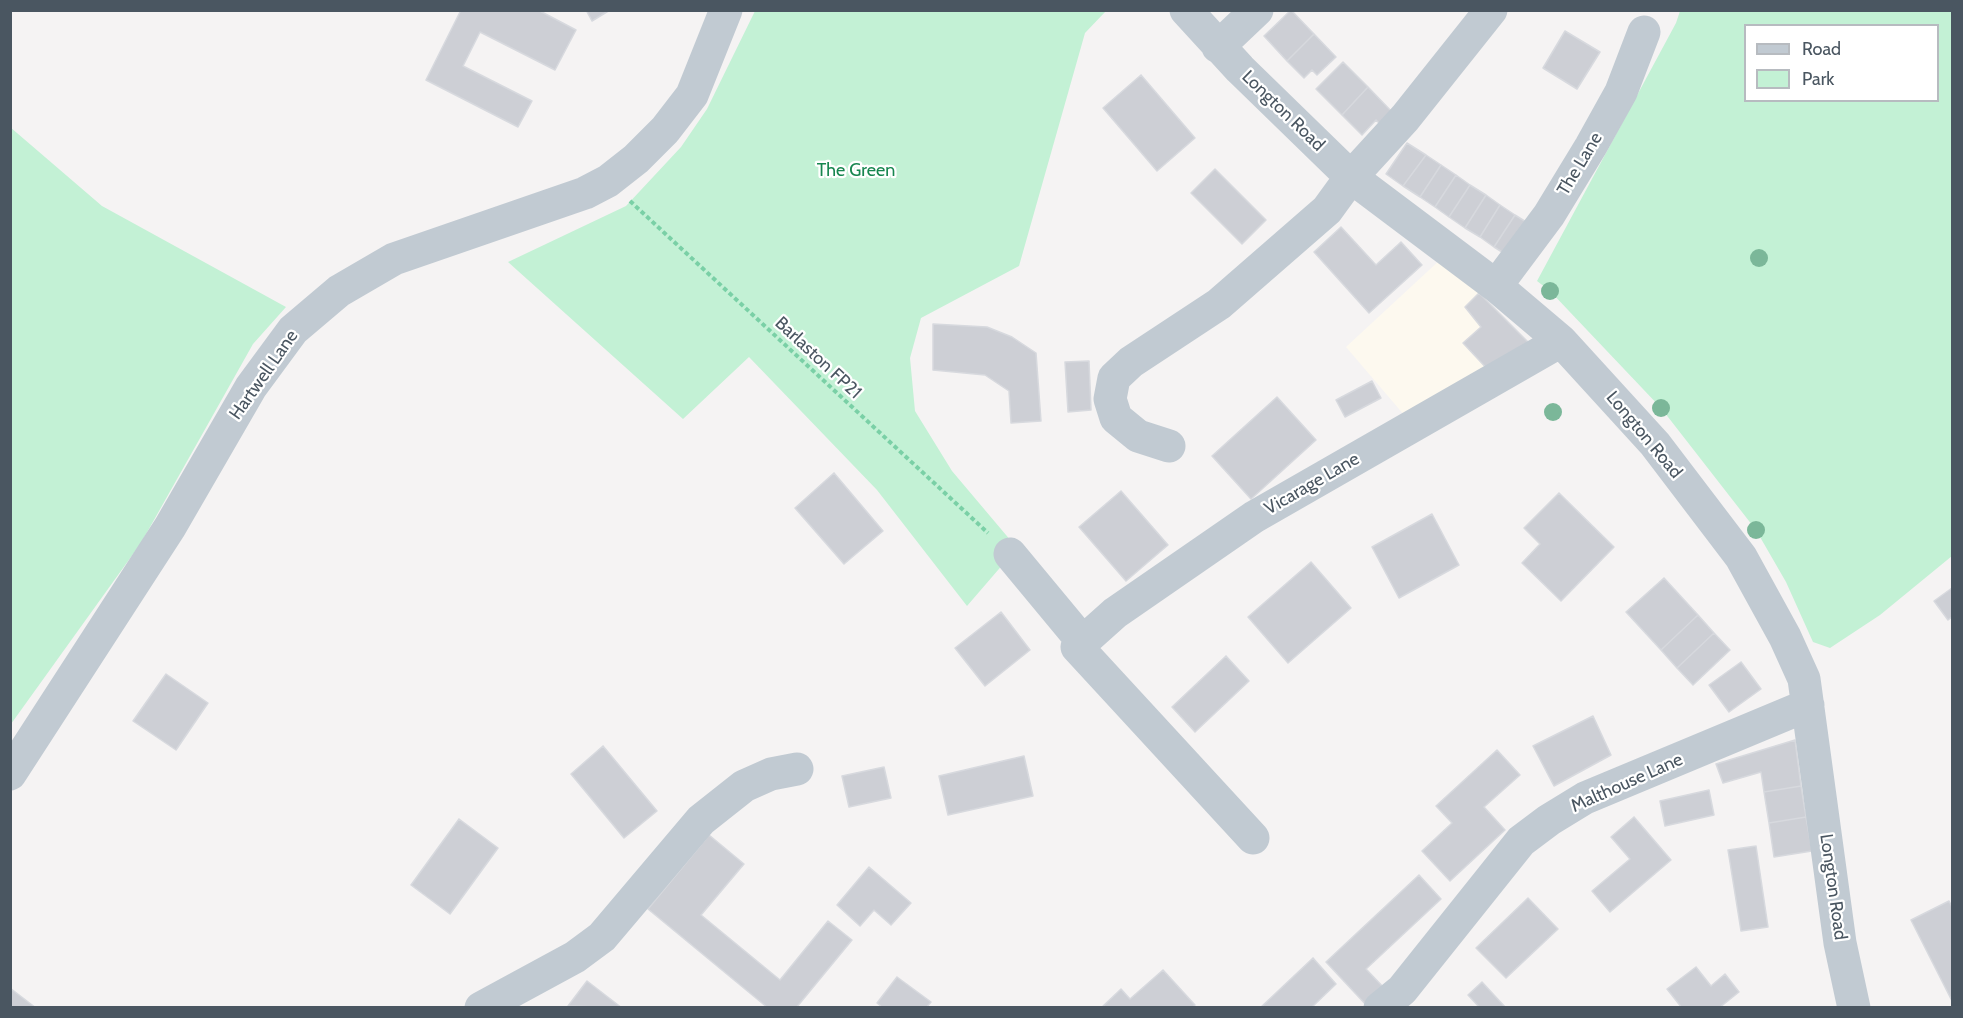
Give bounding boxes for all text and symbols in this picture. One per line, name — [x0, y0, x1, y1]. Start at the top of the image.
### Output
legend — [1744, 24, 1939, 102]
text: Road — [1802, 38, 1841, 60]
street label: Longton Road — [1237, 66, 1329, 156]
text: Park — [1802, 68, 1834, 90]
street label: The Lane — [1553, 129, 1607, 199]
park label: The Green — [817, 160, 895, 182]
street label: Barlaston FP21 — [770, 312, 866, 404]
street label: Hartwell Lane — [225, 326, 303, 424]
street label: Longton Road — [1601, 387, 1687, 483]
street label: Vicarage Lane — [1261, 448, 1363, 520]
street label: Malthouse Lane — [1568, 749, 1686, 817]
street label: Longton Road — [1815, 833, 1851, 941]

